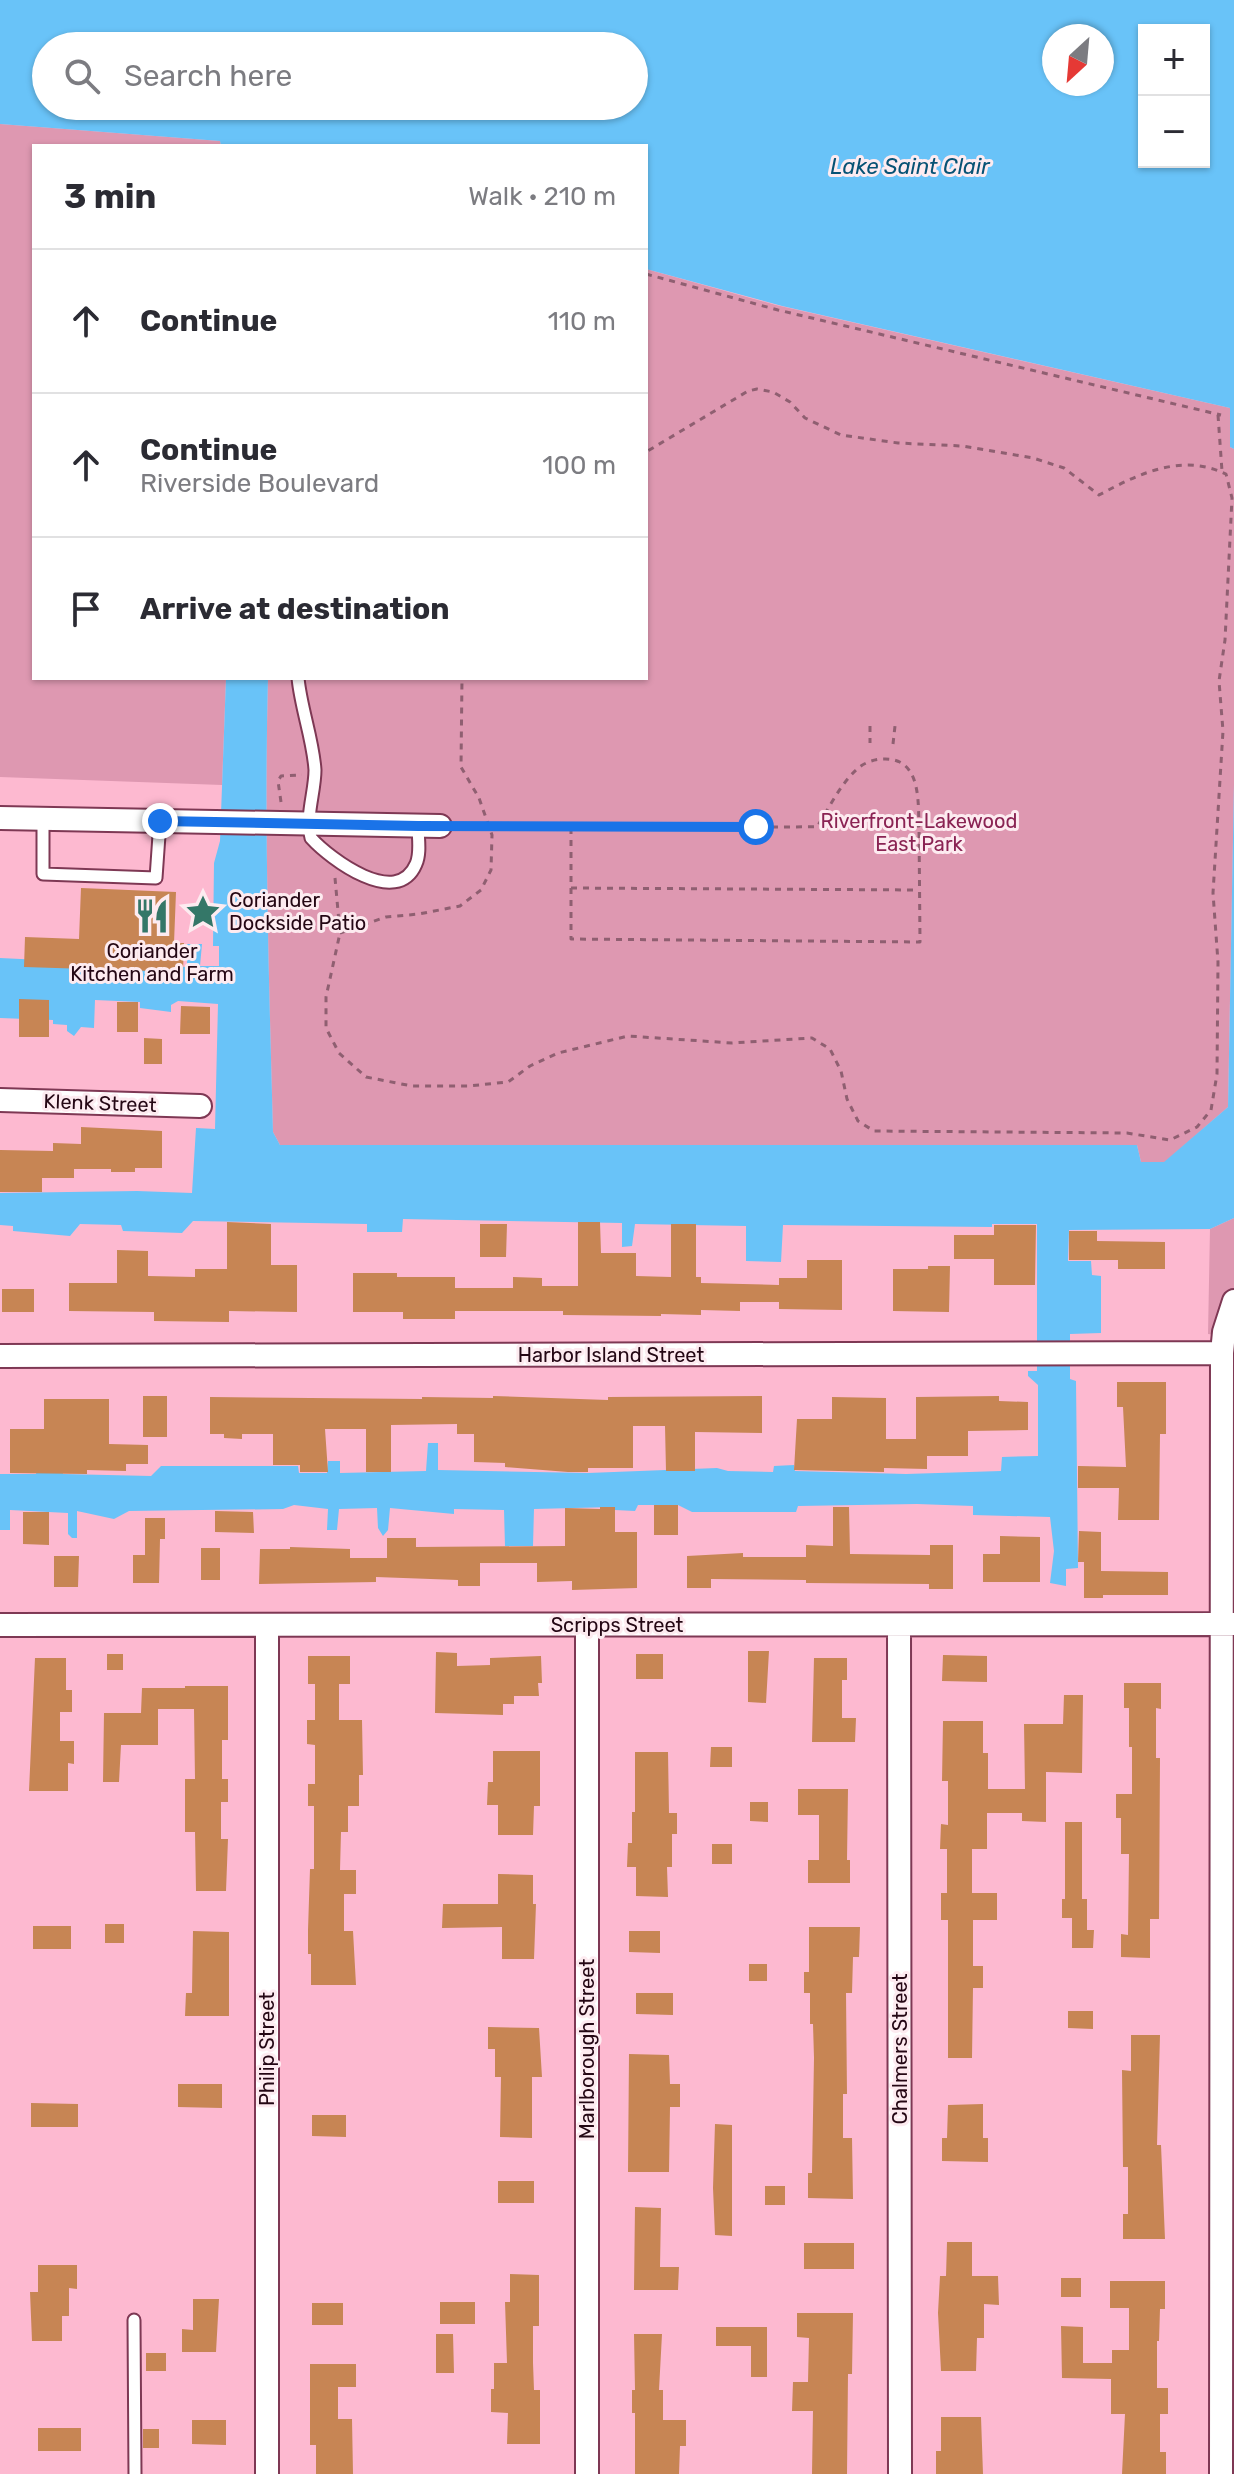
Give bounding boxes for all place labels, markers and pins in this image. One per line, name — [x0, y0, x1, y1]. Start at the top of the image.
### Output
place label: Coriander Dockside Patio — [229, 888, 366, 935]
place icon: Coriander Dockside Patio — [184, 893, 222, 931]
restaurant icon: Coriander Kitchen and Farm — [133, 897, 171, 935]
place label: Coriander Kitchen and Farm — [70, 939, 234, 986]

